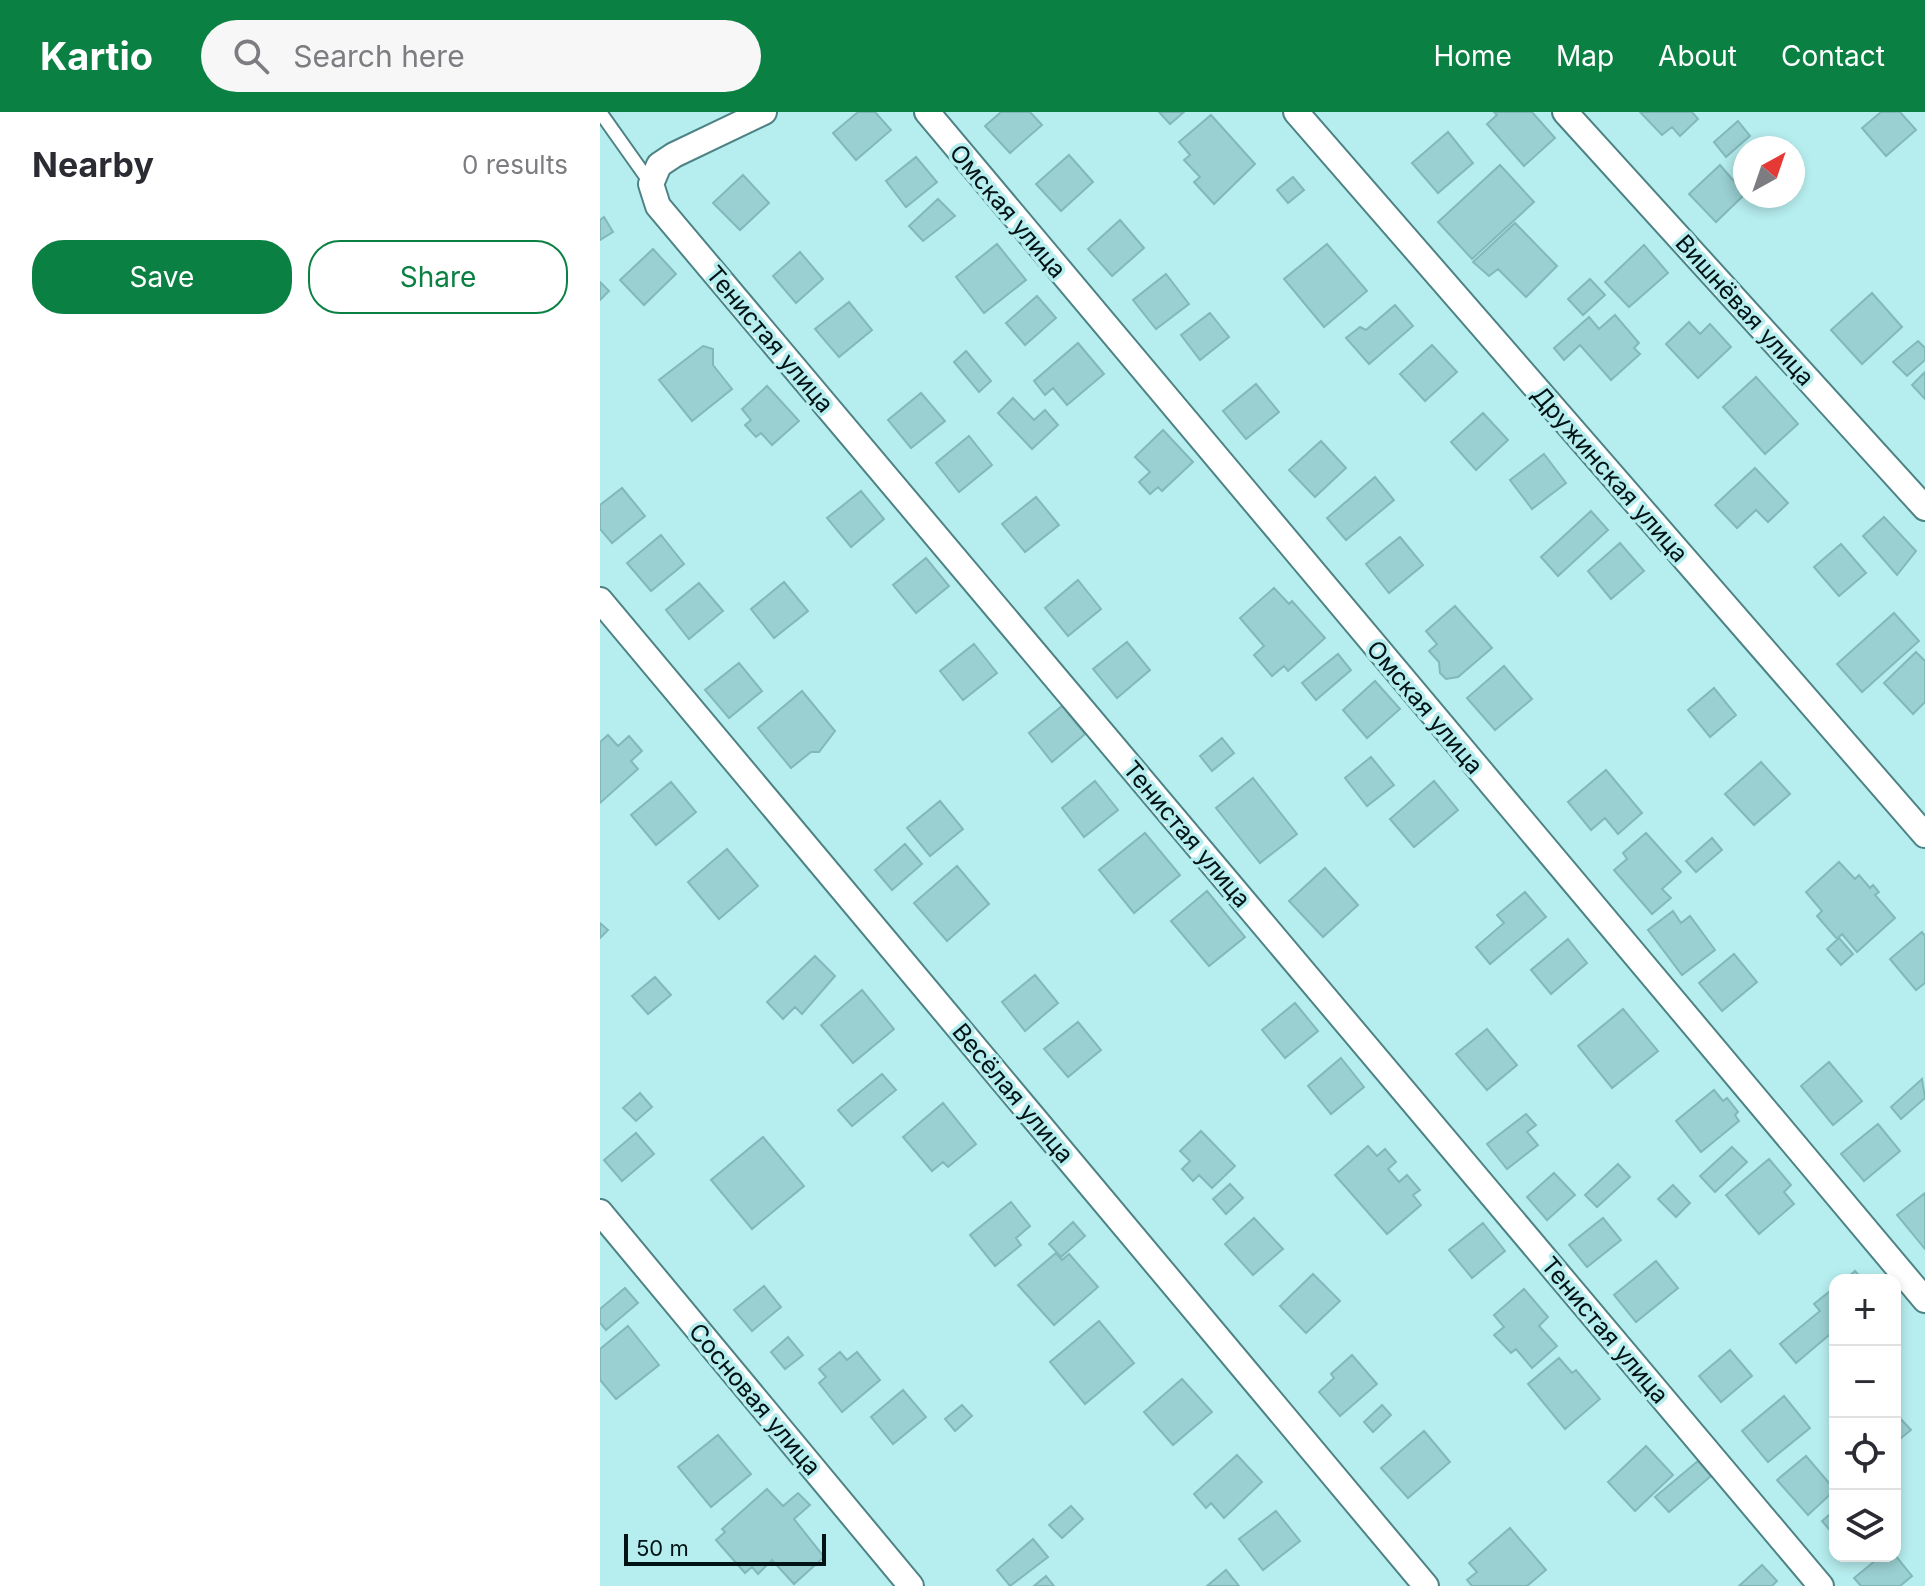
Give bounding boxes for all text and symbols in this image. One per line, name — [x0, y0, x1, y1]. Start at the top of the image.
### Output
search box — [201, 20, 761, 92]
text: Kartio — [40, 33, 153, 79]
icon: search — [229, 34, 273, 78]
text: Search here — [293, 38, 465, 74]
text: Home — [1433, 39, 1512, 73]
text: Map — [1556, 39, 1614, 73]
text: About — [1658, 39, 1737, 73]
text: Contact — [1781, 39, 1885, 73]
north arrow — [1733, 136, 1805, 208]
street label: Омская улица — [944, 138, 1072, 284]
text: Nearby — [32, 144, 154, 185]
text: 0 results — [462, 149, 568, 180]
street label: Вишнёвая улица — [1670, 229, 1820, 391]
button: Save — [32, 240, 292, 314]
button: Share — [308, 240, 568, 314]
street label: Тенистая улица — [700, 260, 840, 418]
street label: Дружинская улица — [1526, 380, 1694, 568]
street label: Омская улица — [1361, 634, 1489, 780]
street label: Тенистая улица — [1117, 755, 1257, 913]
street label: Весёлая улица — [946, 1017, 1080, 1169]
street label: Тенистая улица — [1535, 1251, 1675, 1409]
map controls — [1829, 1274, 1901, 1562]
button: + — [1829, 1274, 1901, 1346]
street label: Сосновая улица — [683, 1317, 827, 1481]
button: − — [1829, 1346, 1901, 1418]
button: locate — [1829, 1418, 1901, 1490]
button: layers — [1829, 1490, 1901, 1562]
scale bar — [624, 1530, 826, 1566]
text: 50 m — [636, 1535, 689, 1561]

